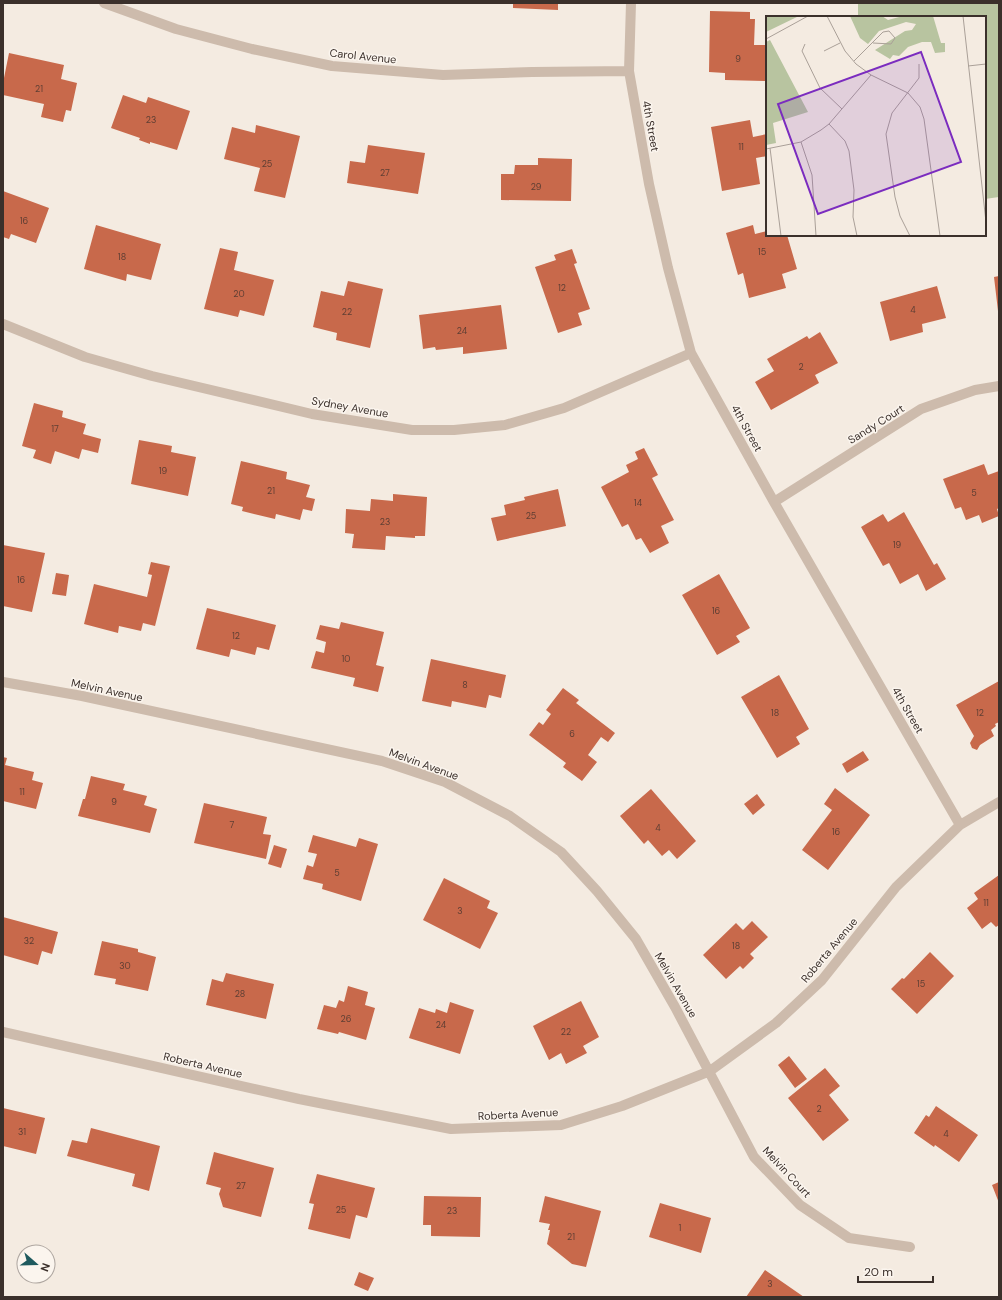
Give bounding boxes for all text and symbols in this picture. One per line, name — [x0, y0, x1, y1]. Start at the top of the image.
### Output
inset map — [766, 16, 986, 236]
street label: Carol Avenue — [329, 46, 397, 66]
house number: 9 — [735, 53, 741, 65]
house number: 21 — [35, 83, 43, 95]
street label: 4th Street — [640, 99, 662, 153]
house number: 23 — [146, 114, 156, 126]
house number: 11 — [738, 141, 744, 153]
house number: 25 — [262, 158, 272, 170]
house number: 27 — [380, 167, 390, 179]
house number: 29 — [531, 181, 542, 193]
house number: 16 — [20, 215, 29, 227]
house number: 15 — [758, 246, 766, 258]
house number: 18 — [118, 251, 126, 263]
house number: 12 — [558, 282, 566, 294]
house number: 20 — [233, 288, 245, 300]
house number: 4 — [910, 304, 916, 316]
house number: 22 — [342, 306, 352, 318]
house number: 24 — [457, 325, 468, 337]
house number: 2 — [798, 361, 804, 373]
street label: Sydney Avenue — [311, 393, 389, 421]
street label: Sandy Court — [845, 401, 907, 447]
street label: 4th Street — [728, 402, 766, 454]
house number: 17 — [51, 423, 59, 435]
house number: 19 — [159, 465, 168, 477]
house number: 21 — [267, 485, 275, 497]
house number: 5 — [971, 487, 977, 499]
house number: 14 — [634, 497, 643, 509]
house number: 25 — [526, 510, 536, 522]
house number: 23 — [380, 516, 390, 528]
house number: 19 — [893, 539, 902, 551]
house number: 16 — [17, 574, 26, 586]
house number: 16 — [712, 605, 721, 617]
house number: 12 — [232, 630, 240, 642]
house number: 10 — [342, 653, 350, 665]
street label: Melvin Avenue — [70, 676, 144, 704]
house number: 8 — [462, 679, 468, 691]
street label: 4th Street — [889, 684, 927, 736]
house number: 18 — [771, 707, 779, 719]
house number: 12 — [976, 707, 984, 719]
house number: 6 — [569, 728, 575, 740]
street label: Melvin Avenue — [387, 745, 461, 783]
house number: 11 — [19, 786, 25, 798]
house number: 9 — [111, 796, 117, 808]
house number: 7 — [230, 819, 235, 831]
house number: 4 — [655, 822, 661, 834]
house number: 16 — [832, 826, 841, 838]
house number: 5 — [334, 867, 340, 879]
house number: 11 — [983, 897, 989, 909]
house number: 3 — [457, 905, 463, 917]
street label: Roberta Avenue — [798, 915, 860, 985]
house number: 32 — [24, 935, 34, 947]
house number: 18 — [732, 940, 740, 952]
street label: Melvin Avenue — [652, 950, 700, 1020]
house number: 30 — [119, 960, 131, 972]
house number: 15 — [917, 978, 925, 990]
house number: 28 — [235, 988, 245, 1000]
house number: 26 — [341, 1013, 352, 1025]
house number: 24 — [436, 1019, 447, 1031]
house number: 22 — [561, 1026, 571, 1038]
street label: Roberta Avenue — [162, 1049, 244, 1081]
house number: 2 — [816, 1103, 822, 1115]
street label: Roberta Avenue — [477, 1105, 559, 1123]
house number: 31 — [18, 1126, 26, 1138]
house number: 4 — [943, 1128, 949, 1140]
street label: Melvin Court — [760, 1144, 814, 1200]
house number: 27 — [236, 1180, 246, 1192]
house number: 25 — [336, 1204, 346, 1216]
house number: 23 — [447, 1205, 457, 1217]
house number: 1 — [679, 1222, 682, 1234]
house number: 21 — [567, 1231, 575, 1243]
north arrow — [16, 1244, 56, 1284]
scale bar — [858, 1258, 933, 1284]
text: N — [37, 1261, 53, 1274]
text: 20 m — [864, 1264, 893, 1280]
house number: 3 — [767, 1278, 773, 1290]

